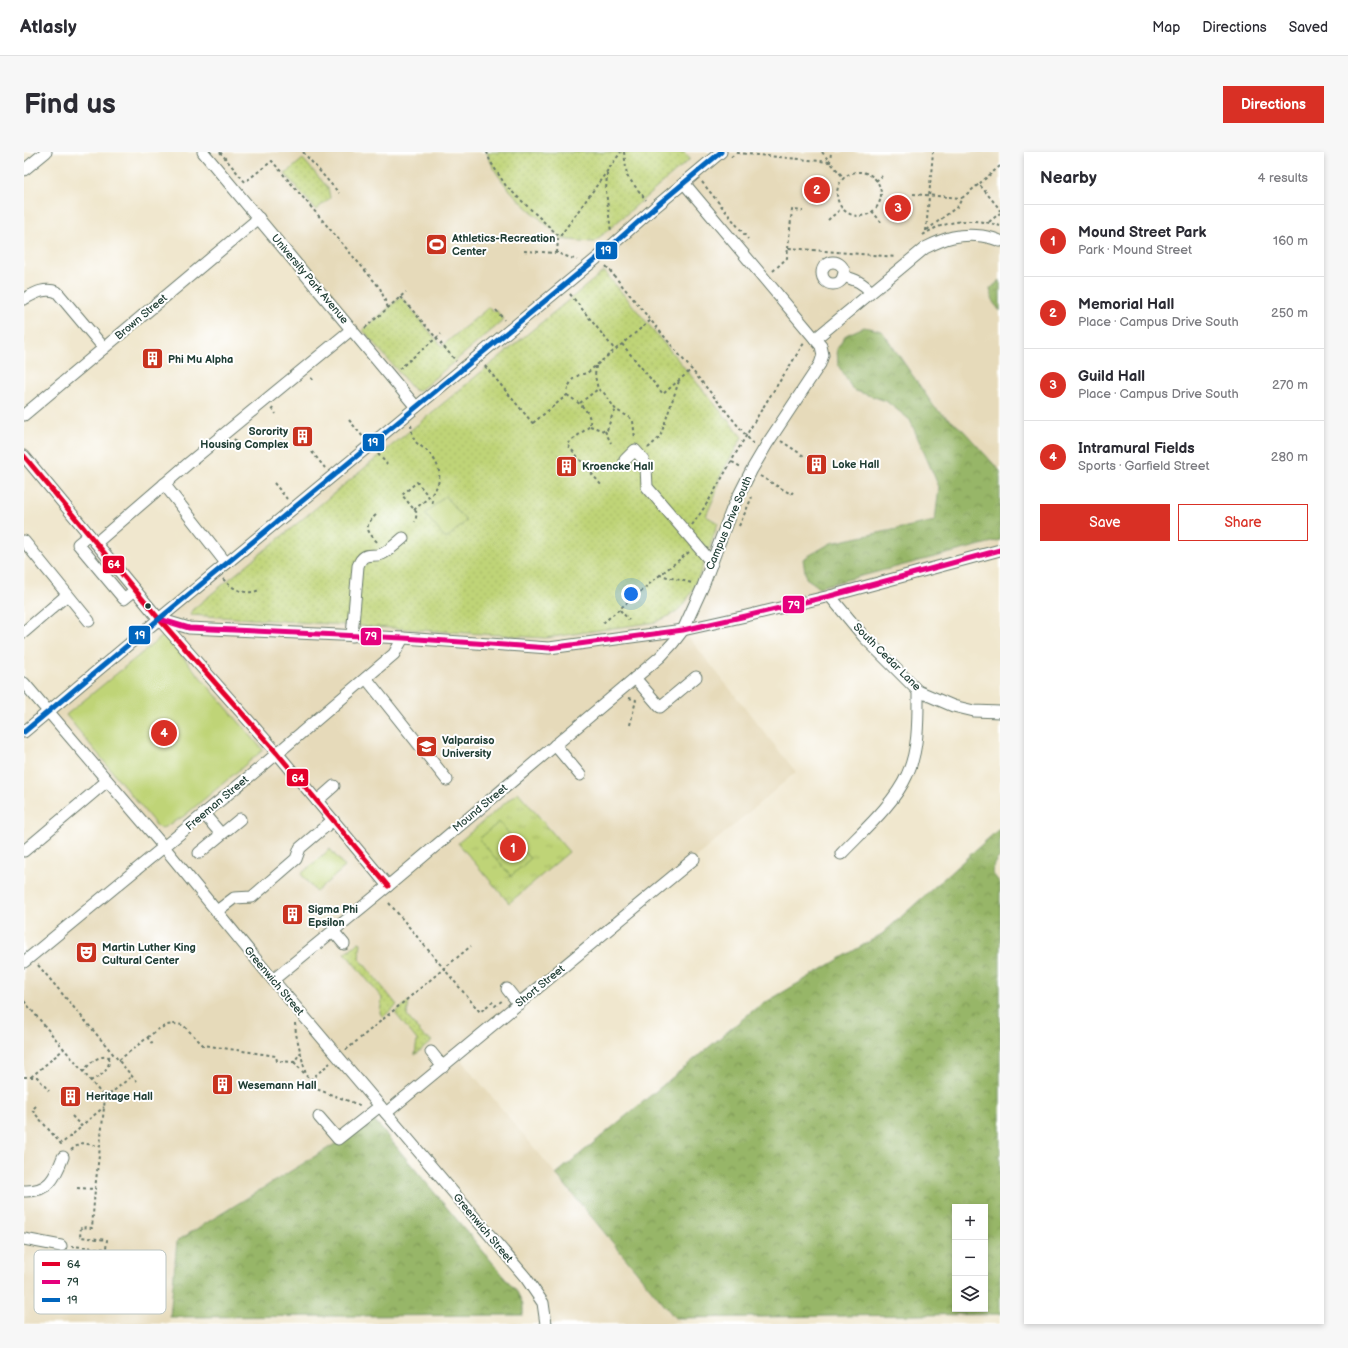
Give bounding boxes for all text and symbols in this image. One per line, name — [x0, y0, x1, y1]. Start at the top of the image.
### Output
text: Atlasly — [20, 16, 77, 39]
text: Map — [1152, 19, 1180, 36]
text: Directions — [1202, 19, 1267, 36]
text: Saved — [1289, 19, 1328, 36]
button: Directions — [1223, 86, 1324, 123]
text: Find us — [24, 88, 116, 121]
text: Nearby — [1040, 168, 1097, 188]
text: 4 results — [1258, 170, 1308, 186]
pin: 2 — [804, 175, 830, 205]
pin: 3 — [885, 193, 911, 223]
text: Mound Street Park — [1078, 223, 1206, 242]
sports icon: Athletics-Recreation Center — [423, 231, 449, 257]
street label: University Park Avenue — [269, 232, 351, 327]
place label: Athletics-Recreation Center — [451, 232, 555, 258]
text: 1 — [1050, 233, 1056, 249]
text: 160 m — [1273, 233, 1308, 249]
line badge: 19 — [595, 241, 618, 260]
text: Park · Mound Street — [1078, 242, 1192, 258]
text: 19 — [600, 244, 612, 257]
street label: Brown Street — [112, 291, 170, 343]
text: Memorial Hall — [1078, 295, 1174, 314]
text: 2 — [1049, 305, 1057, 321]
text: 250 m — [1271, 305, 1308, 321]
text: Place · Campus Drive South — [1078, 314, 1239, 330]
building icon: Phi Mu Alpha — [139, 346, 165, 372]
place label: Phi Mu Alpha — [168, 353, 233, 366]
text: Guild Hall — [1078, 367, 1145, 386]
text: 3 — [1049, 377, 1057, 393]
text: 270 m — [1272, 377, 1308, 393]
text: Place · Campus Drive South — [1078, 386, 1239, 402]
building icon: Sorority Housing Complex — [290, 424, 316, 450]
place label: Sorority Housing Complex — [200, 425, 288, 451]
line badge: 19 — [362, 433, 385, 452]
text: 19 — [367, 436, 379, 449]
text: Intramural Fields — [1078, 439, 1195, 458]
text: 4 — [1049, 449, 1057, 465]
text: 280 m — [1271, 449, 1308, 465]
building icon: Loke Hall — [804, 451, 830, 477]
building icon: Kroencke Hall — [553, 453, 579, 479]
place label: Loke Hall — [832, 458, 879, 471]
text: Sports · Garfield Street — [1078, 458, 1209, 474]
place label: Kroencke Hall — [582, 460, 653, 473]
street label: Campus Drive South — [703, 474, 755, 572]
button: Save — [1040, 504, 1170, 541]
button: Share — [1178, 504, 1308, 541]
line badge: 64 — [102, 555, 125, 574]
text: 64 — [107, 558, 121, 571]
your location — [621, 584, 641, 604]
line badge: 79 — [782, 595, 805, 614]
text: 79 — [788, 599, 800, 612]
unlabelled marker — [143, 601, 153, 611]
street label: South Cedar Lane — [851, 621, 924, 694]
line badge: 19 — [128, 625, 151, 645]
line badge: 79 — [360, 627, 382, 646]
text: 19 — [134, 629, 146, 642]
text: 79 — [365, 630, 377, 643]
pin: 4 — [151, 718, 177, 748]
school or university icon: Valparaiso University — [413, 733, 439, 759]
place label: Valparaiso University — [442, 734, 494, 760]
line badge: 64 — [286, 768, 309, 787]
text: 64 — [291, 772, 305, 785]
street label: Freeman Street — [183, 773, 251, 833]
street label: Mound Street — [450, 781, 510, 835]
pin: 1 — [500, 833, 526, 863]
building icon: Sigma Phi Epsilon — [280, 902, 306, 928]
place label: Sigma Phi Epsilon — [308, 903, 358, 929]
theatre icon: Martin Luther King Cultural Center — [74, 940, 100, 966]
place label: Martin Luther King Cultural Center — [102, 941, 196, 967]
street label: Greenwich Street — [241, 944, 307, 1019]
street label: Short Street — [513, 962, 568, 1010]
building icon: Wesemann Hall — [210, 1072, 236, 1098]
place label: Wesemann Hall — [238, 1079, 317, 1092]
building icon: Heritage Hall — [58, 1083, 84, 1109]
place label: Heritage Hall — [86, 1090, 153, 1103]
street label: Greenwich Street — [450, 1191, 516, 1266]
map controls — [952, 1204, 988, 1312]
button: + — [952, 1204, 988, 1240]
button: − — [952, 1240, 988, 1276]
legend — [34, 1250, 166, 1314]
text: 64 — [67, 1258, 81, 1271]
text: 79 — [67, 1276, 79, 1289]
button: layers — [952, 1276, 988, 1312]
text: 19 — [67, 1294, 78, 1307]

